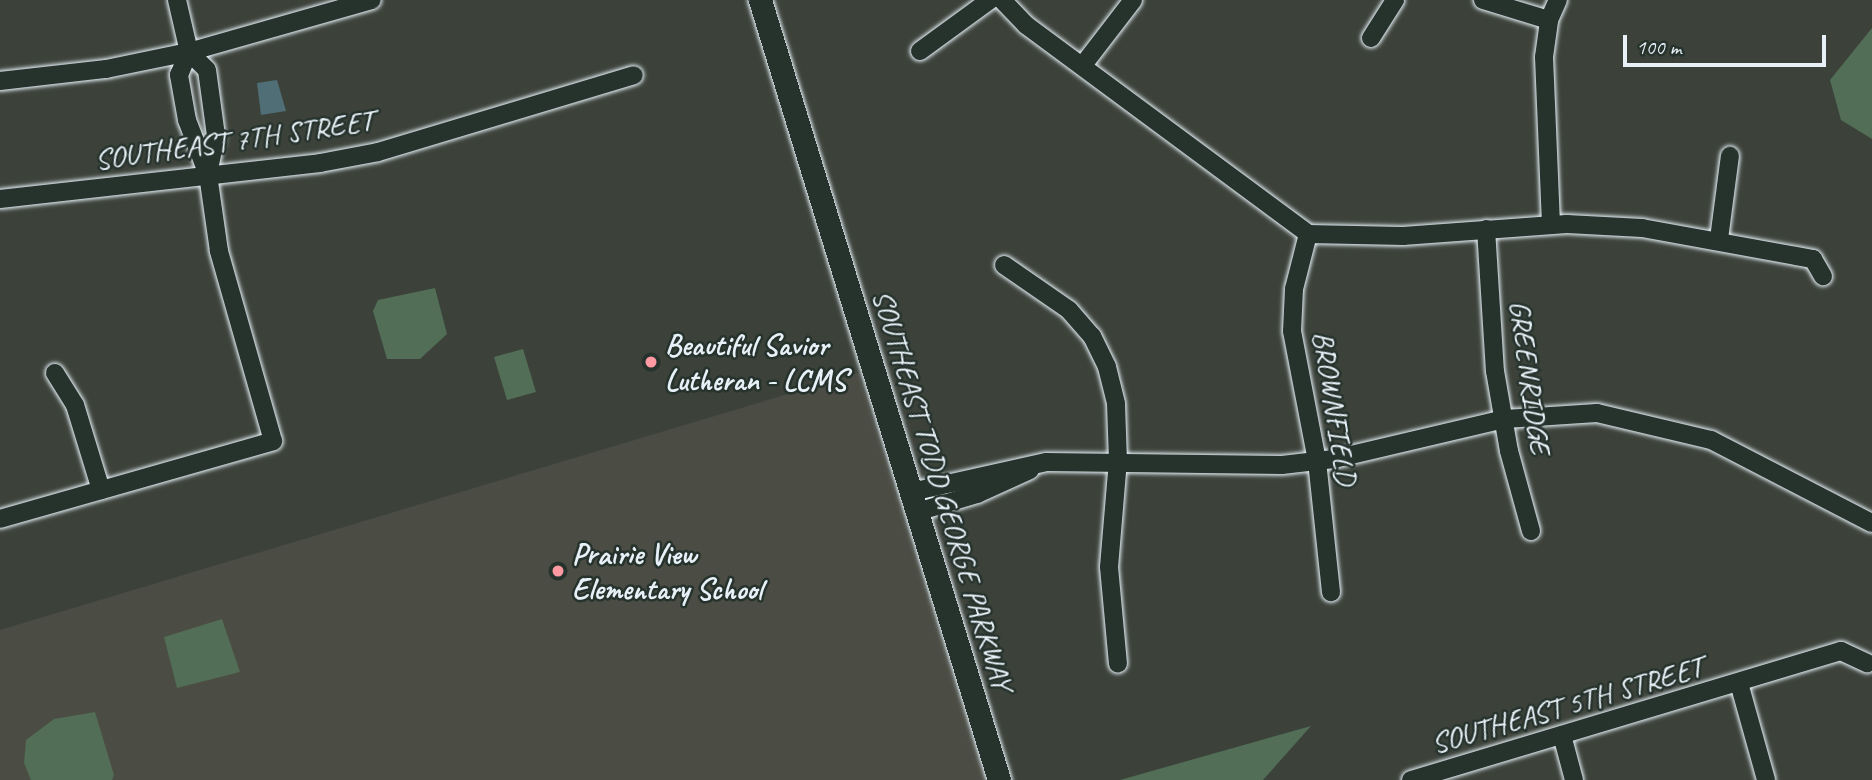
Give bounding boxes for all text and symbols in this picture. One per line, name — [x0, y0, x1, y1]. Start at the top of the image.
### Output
scale bar — [1627, 21, 1830, 65]
text: 100 m — [1636, 34, 1681, 60]
street label: SOUTHEAST 7TH STREET — [92, 103, 376, 177]
street label: SOUTHEAST TODD GEORGE PARKWAY — [865, 285, 1021, 695]
street label: GREENRIDGE — [1501, 298, 1559, 456]
place label: Beautiful Savior Lutheran - LCMS — [665, 327, 846, 398]
street label: BROWNFIELD — [1305, 328, 1365, 488]
marker: Beautiful Savior Lutheran - LCMS — [643, 354, 659, 370]
place label: Prairie View Elementary School — [572, 536, 762, 606]
marker: Prairie View Elementary School — [550, 563, 566, 579]
street label: SOUTHEAST 5TH STREET — [1427, 649, 1707, 761]

